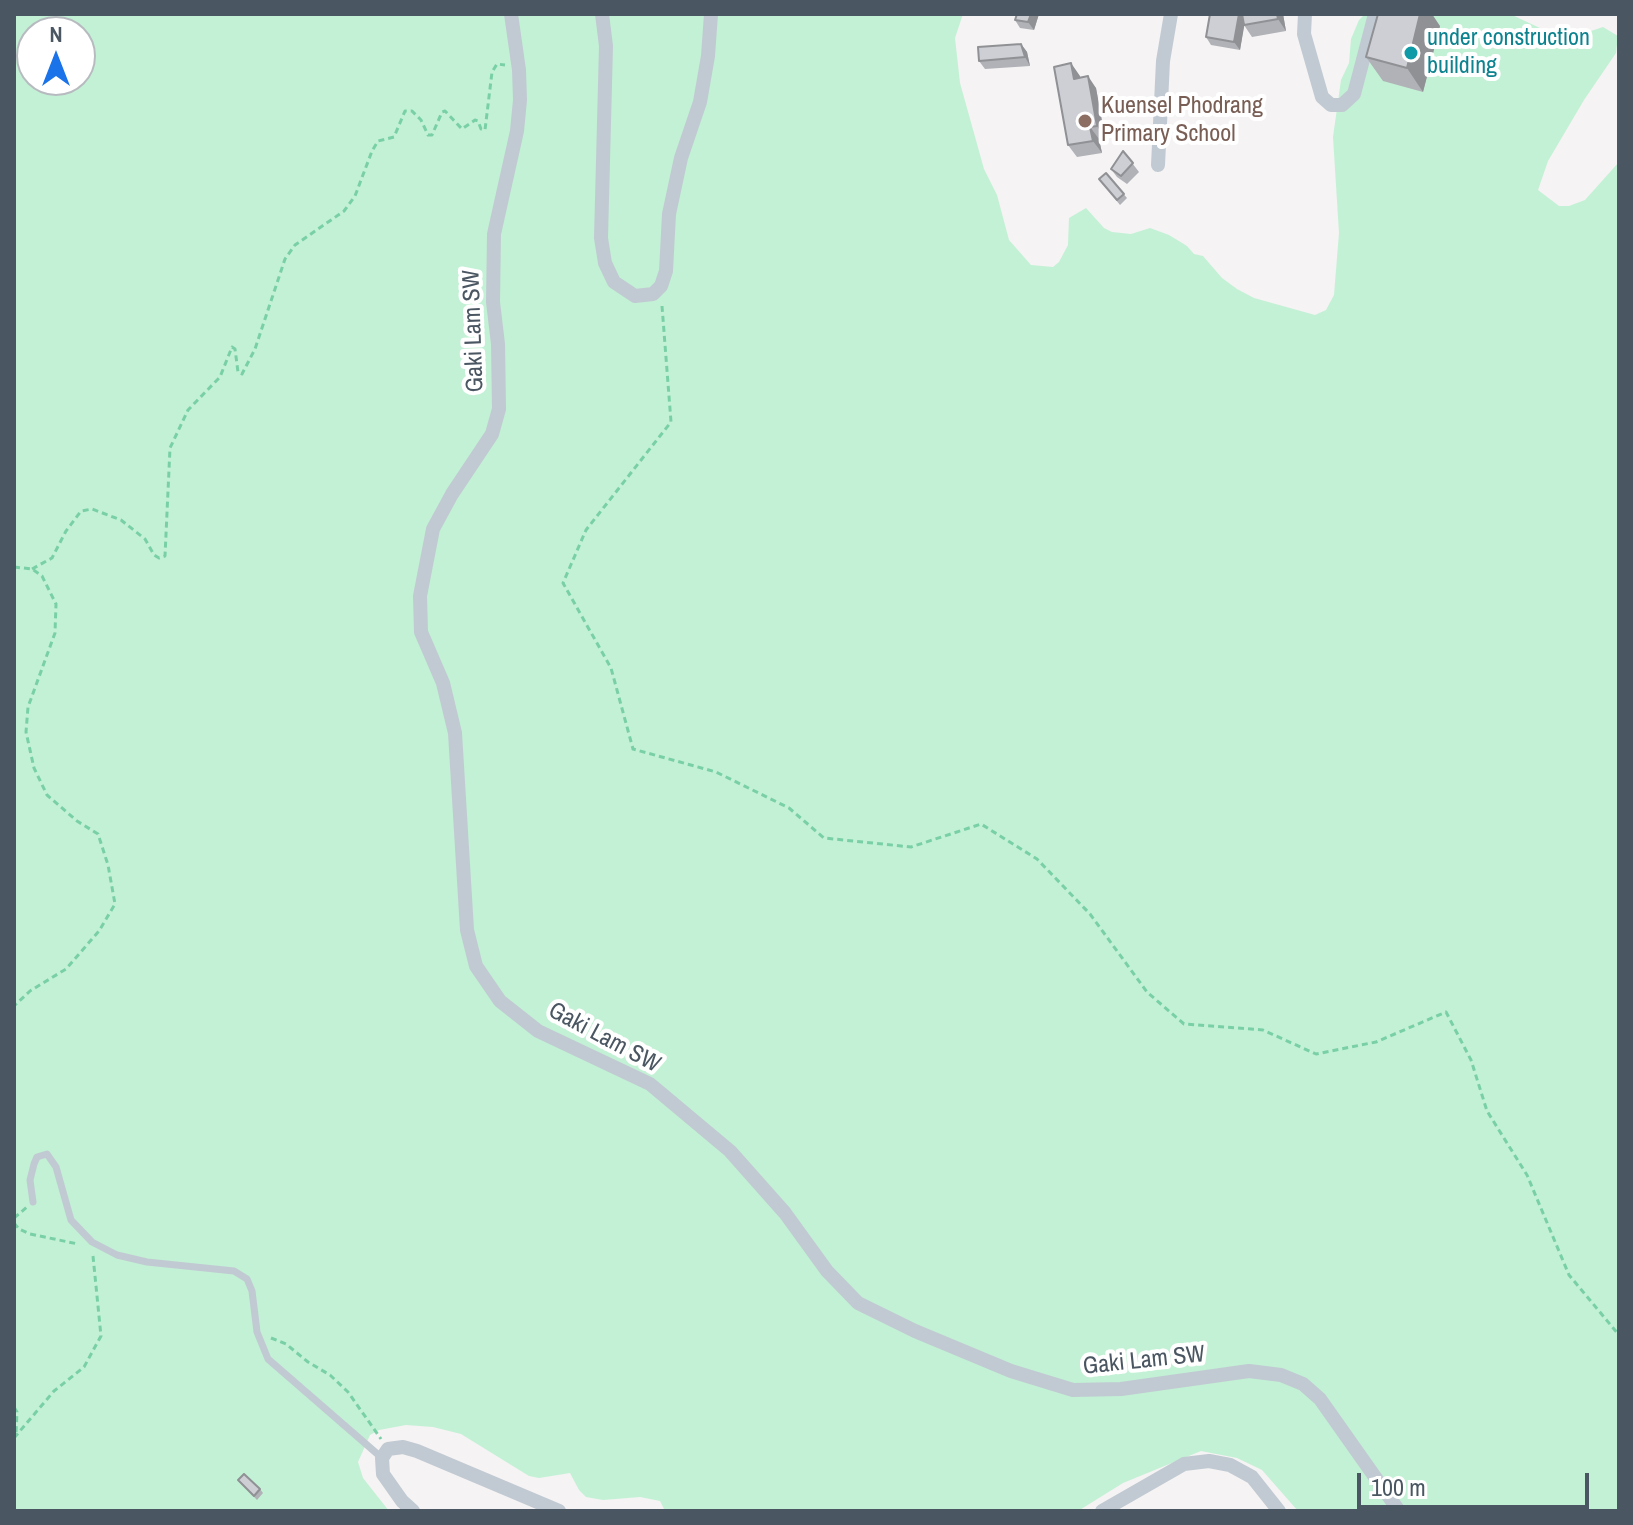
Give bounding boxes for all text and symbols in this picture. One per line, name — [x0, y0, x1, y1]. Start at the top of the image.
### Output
north arrow — [16, 16, 96, 96]
text: N — [49, 19, 63, 49]
place label: under construction building — [1427, 25, 1590, 81]
marker: under construction building — [1402, 44, 1420, 62]
place label: Kuensel Phodrang Primary School — [1101, 93, 1263, 149]
marker: Kuensel Phodrang Primary School — [1076, 112, 1094, 130]
street label: Gaki Lam SW — [457, 269, 491, 393]
street label: Gaki Lam SW — [543, 997, 665, 1079]
street label: Gaki Lam SW — [1082, 1340, 1206, 1382]
scale bar — [1361, 1457, 1593, 1507]
text: 100 m — [1371, 1471, 1426, 1503]

